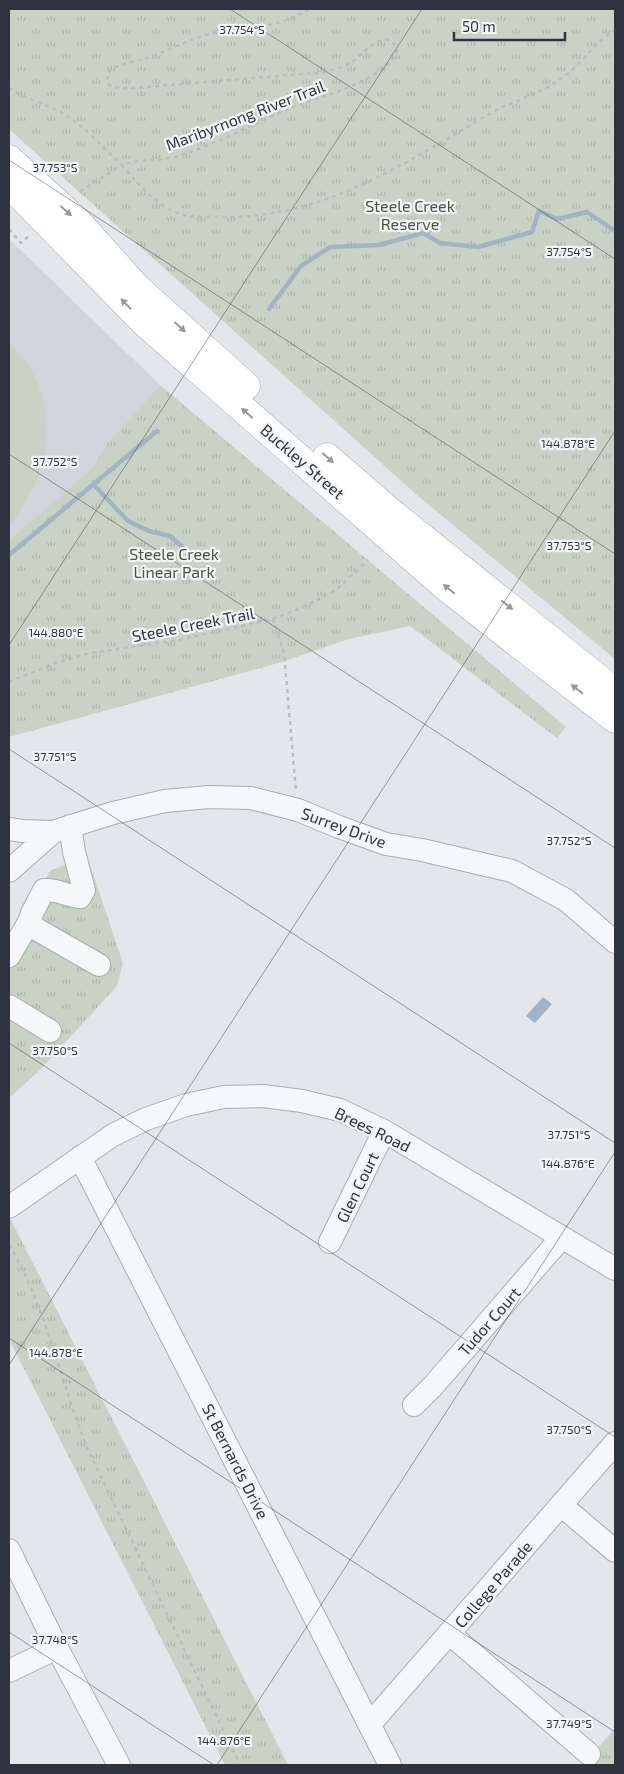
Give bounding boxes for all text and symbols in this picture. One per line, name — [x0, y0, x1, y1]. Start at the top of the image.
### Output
scale bar — [454, 10, 565, 42]
text: 50 m — [462, 17, 496, 35]
text: 37.754°S — [219, 22, 265, 36]
street label: Maribyrnong River Trail — [163, 76, 328, 154]
text: 37.753°S — [33, 160, 78, 174]
park label: Steele Creek Reserve — [365, 196, 455, 233]
one-way arrow — [59, 205, 71, 217]
text: 37.754°S — [546, 244, 592, 258]
one-way arrow — [120, 298, 132, 310]
one-way arrow — [173, 321, 185, 333]
one-way arrow — [241, 407, 254, 418]
street label: Buckley Street — [257, 420, 349, 502]
text: 144.878°E — [541, 436, 595, 450]
one-way arrow — [321, 452, 334, 463]
text: 37.752°S — [33, 454, 78, 468]
text: 37.753°S — [547, 538, 592, 552]
park label: Steele Creek Linear Park — [129, 544, 219, 581]
one-way arrow — [443, 583, 456, 594]
one-way arrow — [500, 600, 513, 611]
street label: Steele Creek Trail — [130, 603, 256, 645]
text: 144.880°E — [28, 625, 84, 639]
one-way arrow — [571, 683, 584, 694]
text: 37.751°S — [33, 749, 77, 763]
street label: Surrey Drive — [299, 803, 389, 851]
text: 37.752°S — [547, 833, 592, 847]
text: 37.750°S — [32, 1043, 78, 1057]
street label: Brees Road — [332, 1103, 414, 1155]
text: 37.751°S — [547, 1127, 591, 1141]
street label: Glen Court — [332, 1149, 382, 1225]
text: 144.876°E — [541, 1156, 595, 1170]
street label: Tudor Court — [454, 1283, 524, 1359]
text: 144.878°E — [29, 1345, 83, 1359]
street label: St Bernards Drive — [199, 1400, 273, 1522]
text: 37.750°S — [546, 1422, 592, 1436]
street label: College Parade — [450, 1537, 536, 1631]
text: 37.748°S — [32, 1632, 79, 1646]
text: 37.749°S — [546, 1716, 592, 1730]
text: 144.876°E — [197, 1733, 251, 1747]

